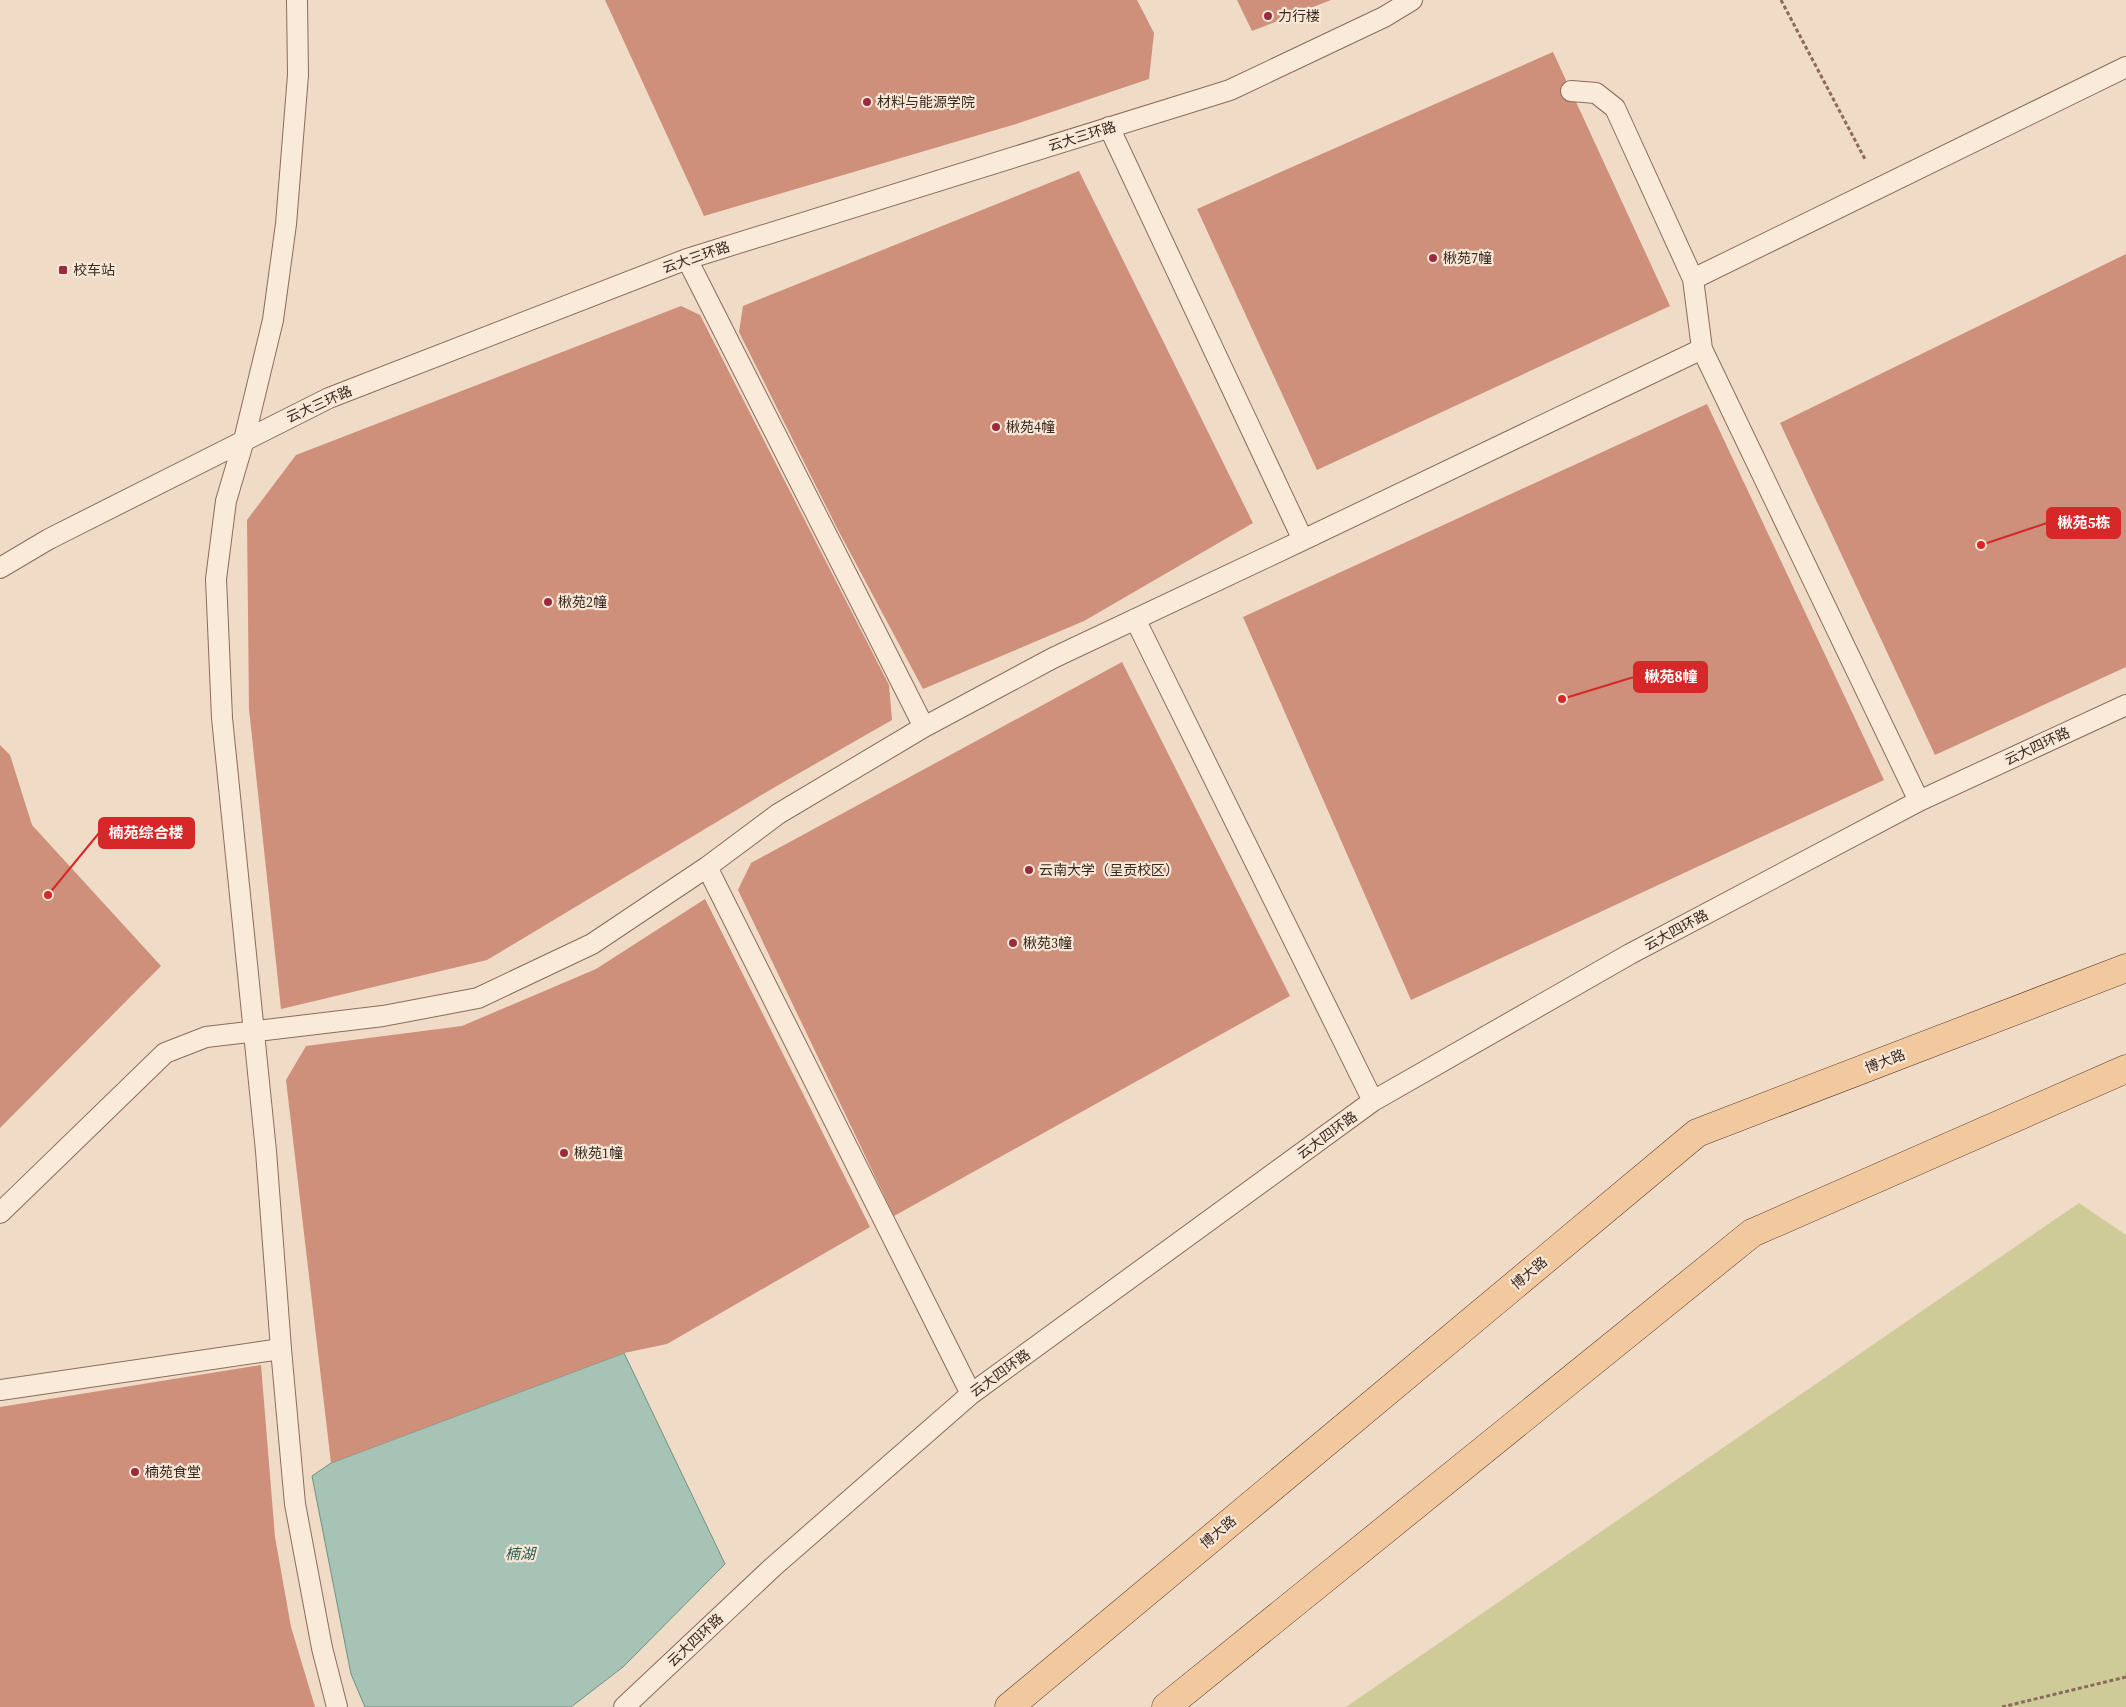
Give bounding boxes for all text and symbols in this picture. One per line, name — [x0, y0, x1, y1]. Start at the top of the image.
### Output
place label: 力行楼 — [1278, 6, 1320, 26]
marker: 力行楼 — [1262, 10, 1274, 22]
place label: 材料与能源学院 — [877, 92, 975, 112]
marker: 材料与能源学院 — [861, 96, 873, 108]
street label: 云大三环路 — [1046, 116, 1118, 156]
street label: 云大三环路 — [660, 236, 732, 278]
place label: 楸苑7幢 — [1443, 248, 1492, 268]
marker: 楸苑7幢 — [1427, 252, 1439, 264]
place label: 校车站 — [73, 260, 115, 280]
marker: 校车站 — [57, 264, 69, 276]
street label: 云大三环路 — [283, 381, 355, 427]
place label: 楸苑4幢 — [1006, 417, 1055, 437]
marker: 楸苑4幢 — [990, 421, 1002, 433]
callout: 楸苑5栋 — [2047, 508, 2120, 538]
text: 楸苑5栋 — [2057, 512, 2111, 533]
place label: 楸苑2幢 — [558, 592, 607, 612]
marker: 楸苑2幢 — [542, 596, 554, 608]
callout: 楸苑8幢 — [1634, 662, 1707, 692]
text: 楸苑8幢 — [1644, 666, 1698, 687]
street label: 云大四环路 — [2001, 722, 2073, 770]
callout: 楠苑综合楼 — [99, 818, 194, 848]
text: 楠苑综合楼 — [108, 822, 184, 843]
place label: 云南大学（呈贡校区） — [1039, 860, 1179, 880]
marker: 云南大学（呈贡校区） — [1023, 864, 1035, 876]
street label: 云大四环路 — [1640, 905, 1712, 955]
place label: 楸苑3幢 — [1023, 933, 1072, 953]
marker: 楸苑3幢 — [1007, 937, 1019, 949]
street label: 博大路 — [1862, 1044, 1908, 1078]
street label: 云大四环路 — [1293, 1106, 1361, 1164]
place label: 楸苑1幢 — [574, 1143, 623, 1163]
marker: 楸苑1幢 — [558, 1147, 570, 1159]
street label: 博大路 — [1506, 1252, 1552, 1294]
street label: 云大四环路 — [966, 1344, 1034, 1402]
place label: 楠苑食堂 — [145, 1462, 201, 1482]
marker: 楠苑食堂 — [129, 1466, 141, 1478]
street label: 博大路 — [1195, 1511, 1241, 1553]
water label: 楠湖 — [505, 1543, 537, 1564]
street label: 云大四环路 — [663, 1609, 727, 1671]

